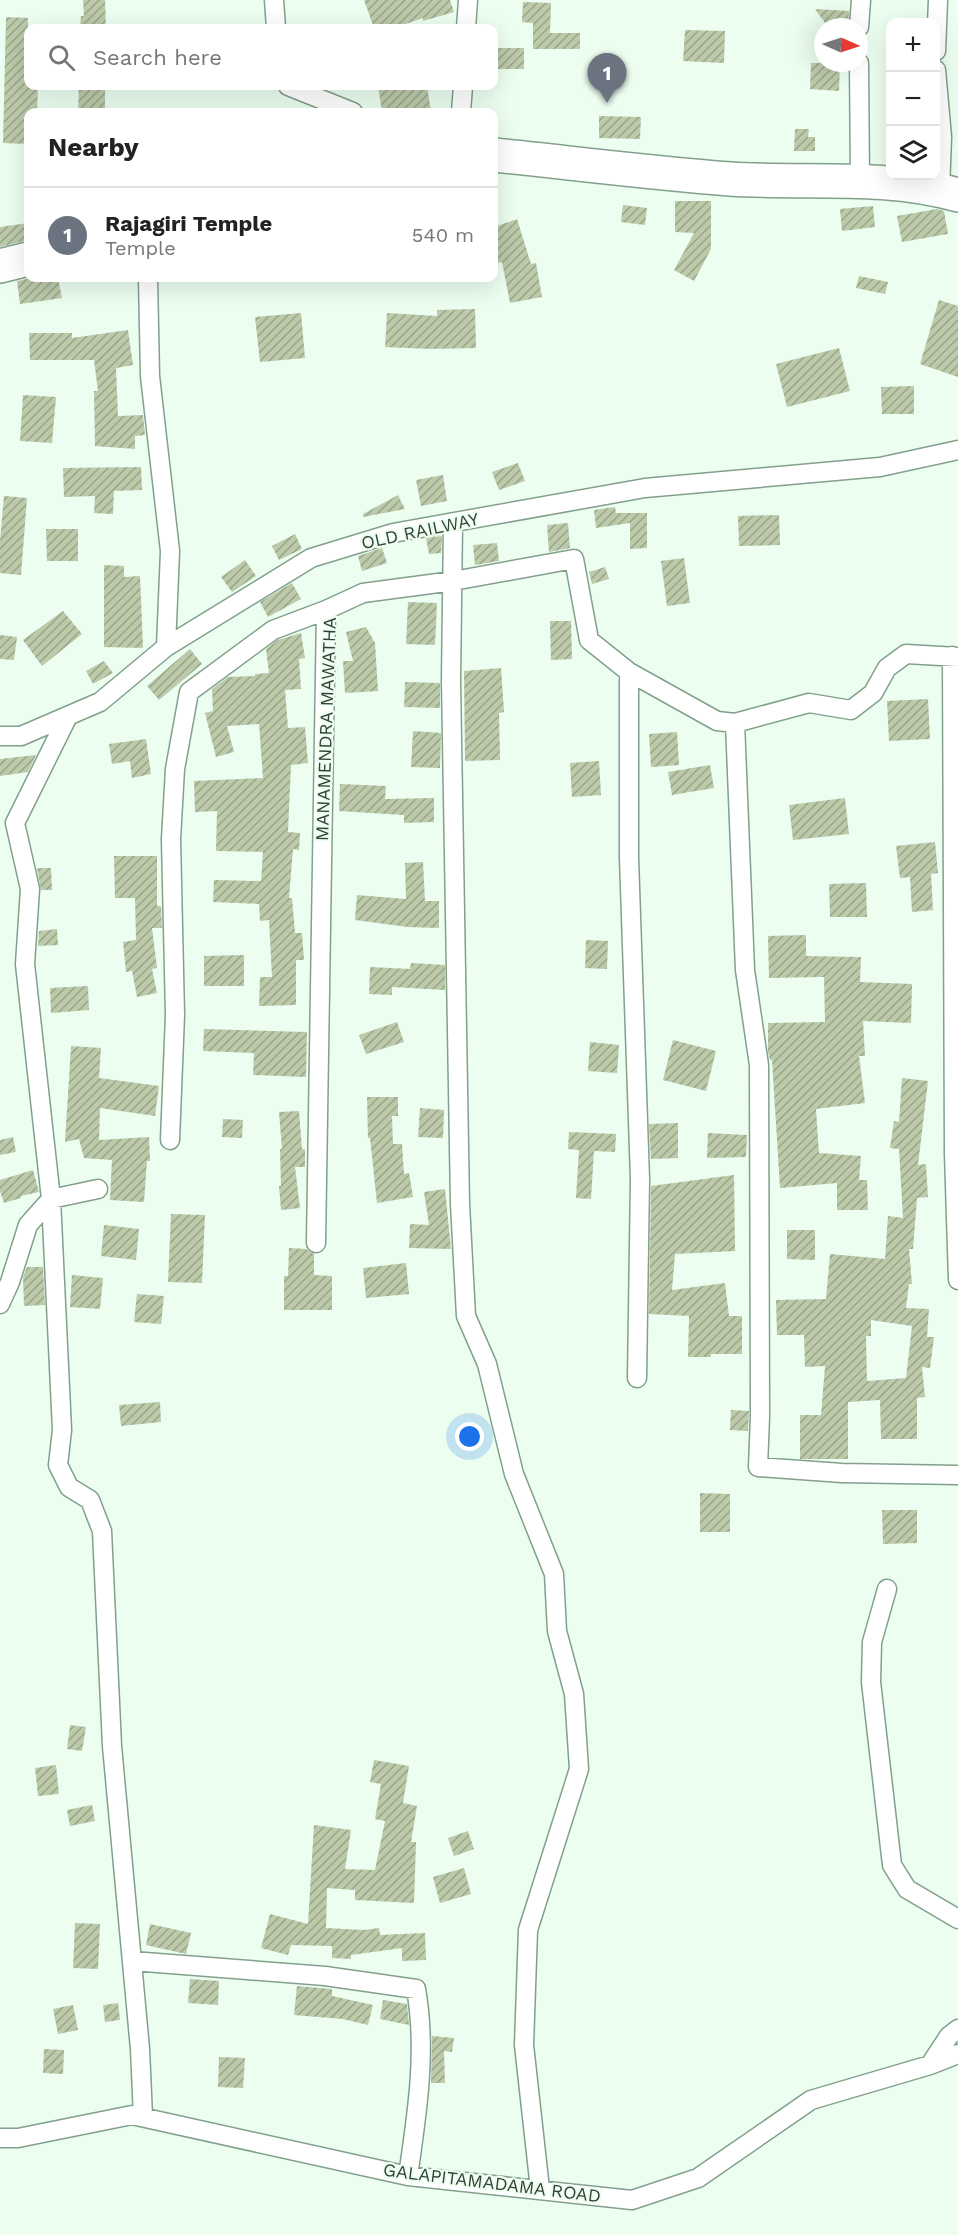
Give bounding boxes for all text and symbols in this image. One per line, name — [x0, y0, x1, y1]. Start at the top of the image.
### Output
north arrow — [814, 18, 868, 72]
map controls — [886, 18, 940, 180]
button: + — [886, 18, 940, 72]
search box — [24, 24, 498, 90]
icon: search — [45, 41, 78, 74]
text: Search here — [93, 45, 222, 70]
pin: 1 — [588, 54, 626, 103]
button: − — [886, 72, 940, 126]
button: layers — [886, 126, 940, 180]
text: Nearby — [48, 132, 139, 162]
text: Rajagiri Temple — [105, 211, 272, 236]
text: 1 — [63, 223, 72, 247]
text: 540 m — [412, 223, 474, 247]
text: Temple — [105, 236, 176, 260]
street label: OLD RAILWAY — [359, 508, 481, 553]
street label: MANAMENDRA MAWATHA — [311, 617, 340, 841]
your location — [455, 1422, 484, 1451]
street label: GALAPITAMADAMA ROAD — [382, 2159, 602, 2206]

